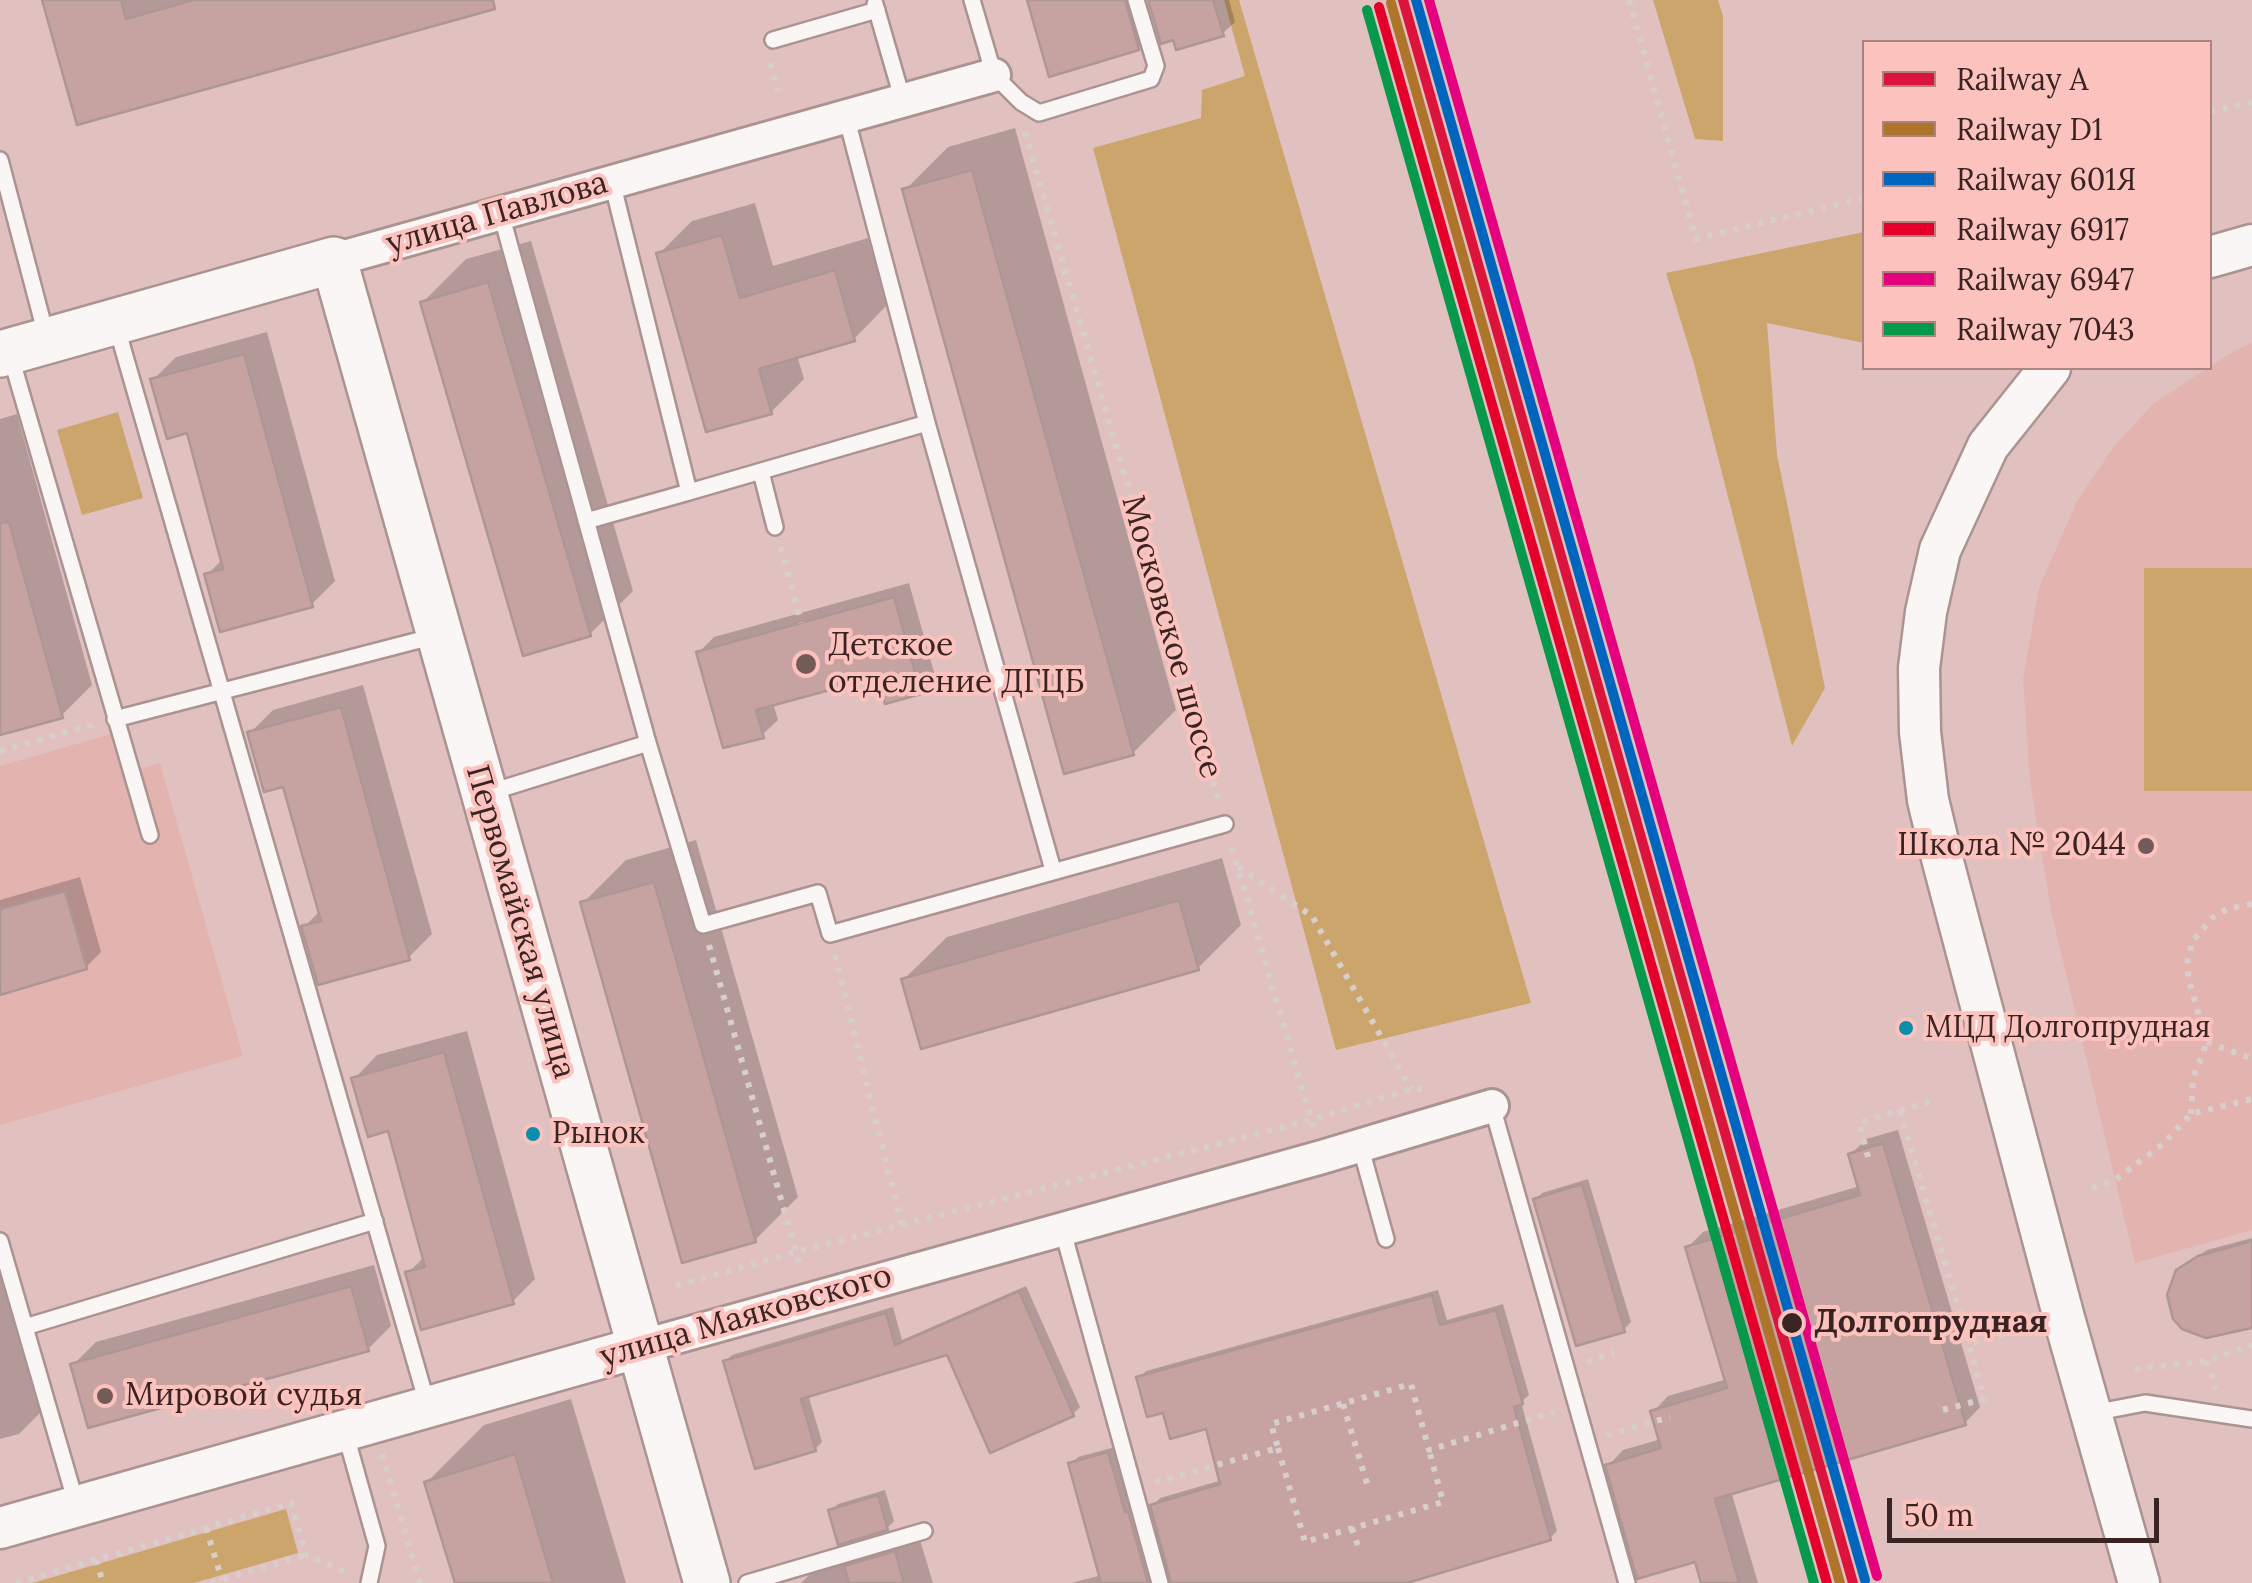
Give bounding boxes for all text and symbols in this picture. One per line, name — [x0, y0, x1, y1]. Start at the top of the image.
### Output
legend — [1862, 40, 2212, 370]
text: Railway A — [1956, 60, 2088, 98]
text: Railway D1 — [1956, 110, 2103, 148]
text: Railway 601Я — [1956, 160, 2136, 198]
street label: улица Павлова — [382, 164, 612, 264]
text: Railway 6917 — [1956, 210, 2129, 248]
text: Railway 6947 — [1956, 260, 2134, 298]
text: Railway 7043 — [1956, 310, 2135, 348]
street label: Московское шоссе — [1112, 491, 1230, 783]
place label: Детское отделение ДГЦБ — [828, 627, 1084, 702]
marker: Детское отделение ДГЦБ — [793, 651, 819, 677]
street label: Первомайская улица — [457, 761, 583, 1083]
place label: Школа № 2044 — [1897, 827, 2126, 865]
marker: Школа № 2044 — [2135, 835, 2157, 857]
place label: МЦД Долгопрудная — [1925, 1010, 2211, 1046]
marker: МЦД Долгопрудная — [1896, 1018, 1916, 1038]
place label: Рынок — [552, 1116, 645, 1152]
marker: Рынок — [523, 1124, 543, 1144]
street label: улица Маяковского — [596, 1257, 896, 1377]
place label: Долгопрудная — [1814, 1304, 2048, 1342]
marker: Долгопрудная — [1779, 1310, 1805, 1336]
place label: Мировой судья — [125, 1377, 362, 1415]
marker: Мировой судья — [94, 1385, 116, 1407]
scale bar — [1892, 1478, 2164, 1540]
text: 50 m — [1904, 1496, 1974, 1534]

